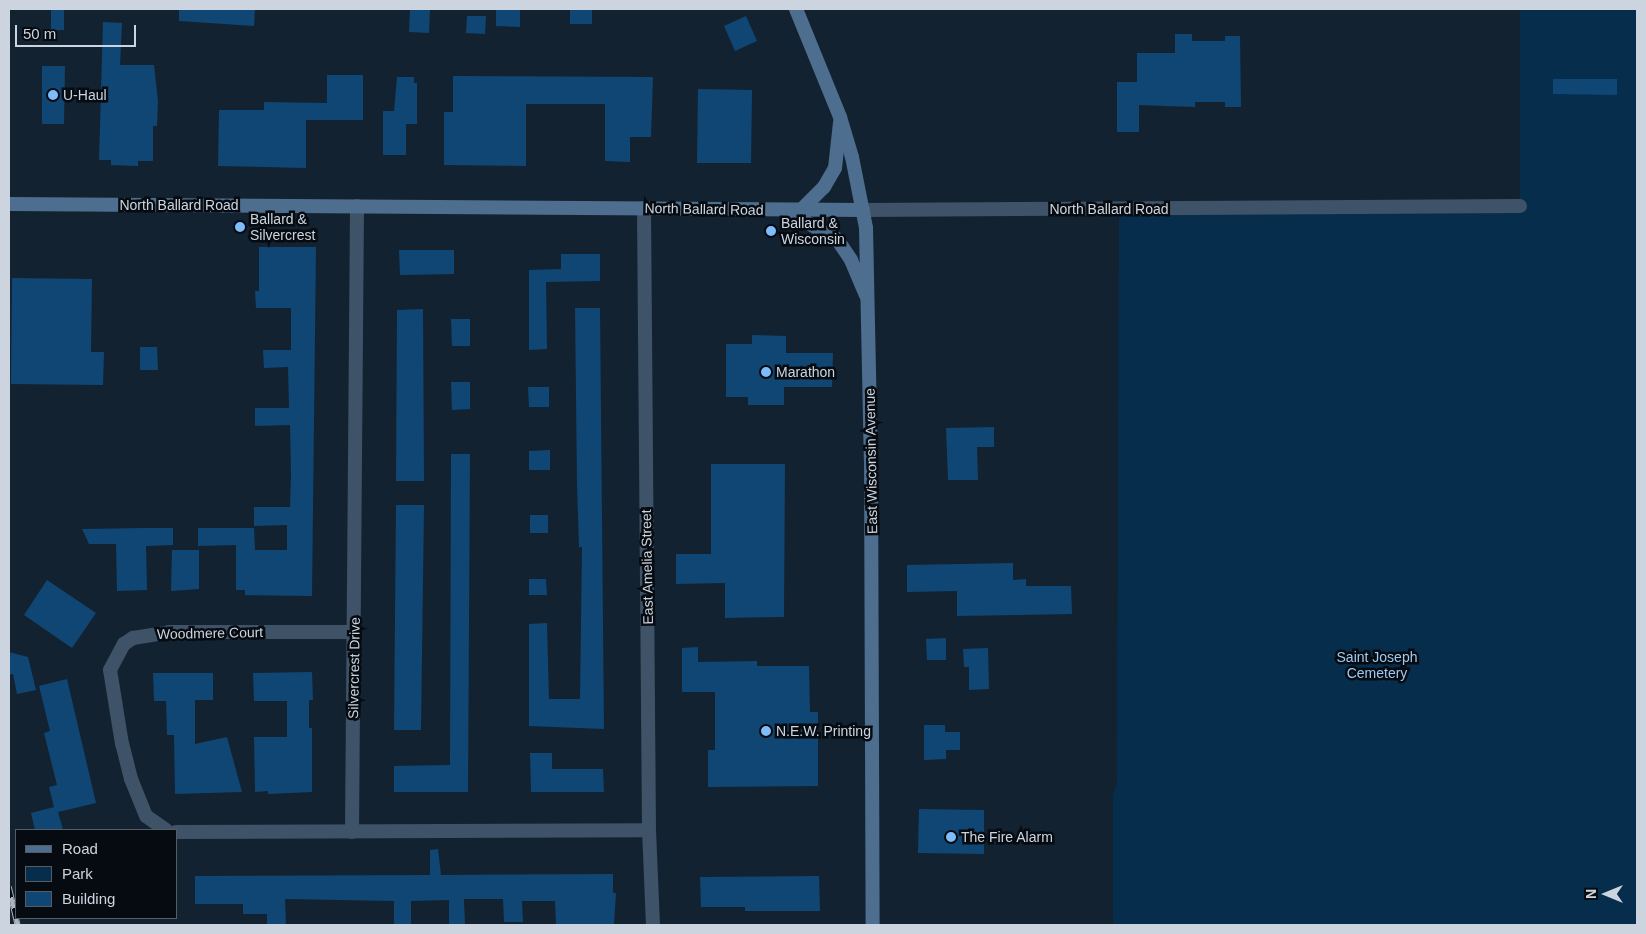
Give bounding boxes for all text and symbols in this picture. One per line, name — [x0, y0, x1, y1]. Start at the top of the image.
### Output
scale bar — [18, 15, 139, 47]
text: 50 m — [23, 25, 56, 42]
place label: U-Haul — [63, 87, 107, 103]
marker: U-Haul — [47, 89, 59, 101]
street label: North Ballard Road — [119, 197, 239, 213]
street label: North Ballard Road — [644, 200, 764, 218]
street label: North Ballard Road — [1049, 201, 1169, 217]
place label: Ballard & Silvercrest — [250, 211, 315, 243]
place label: Ballard & Wisconsin — [781, 215, 845, 248]
marker: Ballard & Silvercrest — [234, 221, 246, 233]
marker: Ballard & Wisconsin — [765, 225, 777, 237]
place label: Marathon — [776, 364, 835, 380]
marker: Marathon — [760, 366, 772, 378]
street label: East Wisconsin Avenue — [861, 387, 881, 535]
street label: East Amelia Street — [638, 509, 656, 625]
street label: Silvercrest Drive — [345, 617, 363, 719]
street label: Woodmere Court — [157, 624, 263, 642]
park label: Saint Joseph Cemetery — [1337, 649, 1417, 682]
place label: N.E.W. Printing — [776, 723, 871, 739]
marker: N.E.W. Printing — [760, 725, 772, 737]
legend — [15, 829, 178, 919]
place label: The Fire Alarm — [961, 829, 1054, 845]
marker: The Fire Alarm — [945, 831, 957, 843]
text: Road — [62, 840, 98, 857]
text: Park — [62, 865, 93, 882]
north arrow — [1581, 869, 1631, 919]
text: N — [1583, 889, 1599, 899]
text: Building — [62, 890, 115, 907]

